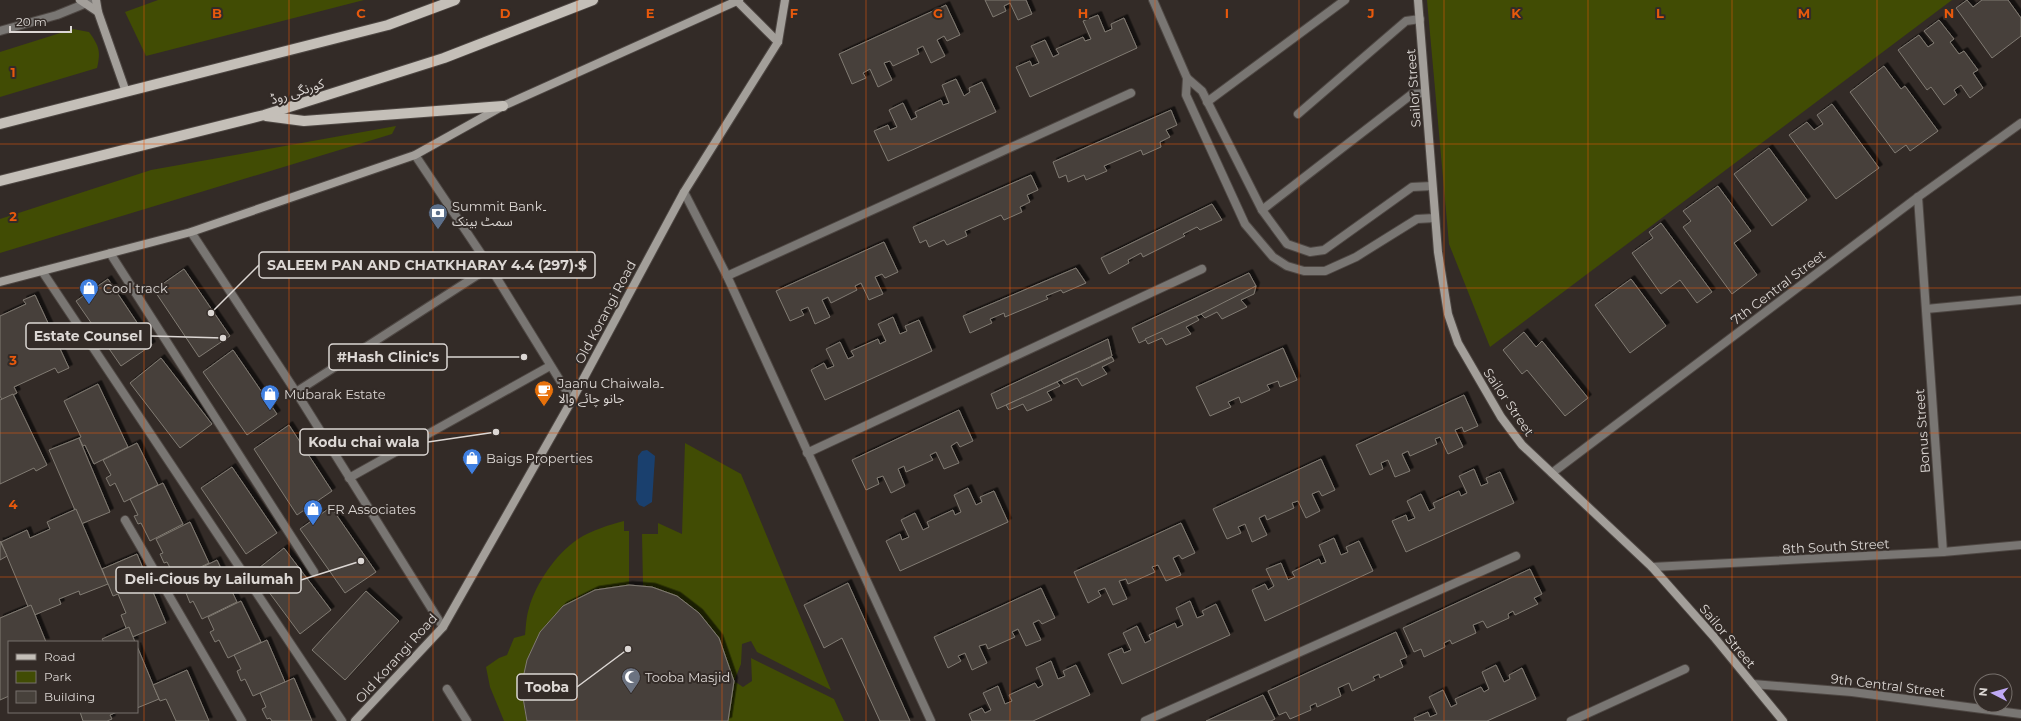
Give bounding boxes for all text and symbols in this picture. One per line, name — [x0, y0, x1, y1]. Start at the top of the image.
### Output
text: B — [212, 5, 222, 21]
text: C — [356, 5, 366, 21]
text: D — [500, 5, 511, 21]
text: E — [646, 5, 655, 21]
text: F — [790, 5, 798, 21]
text: G — [933, 5, 943, 21]
text: H — [1078, 5, 1088, 21]
text: I — [1225, 5, 1229, 21]
text: J — [1366, 5, 1375, 21]
text: K — [1511, 5, 1521, 21]
text: L — [1656, 5, 1664, 21]
text: M — [1798, 5, 1810, 21]
text: N — [1944, 5, 1954, 21]
scale bar — [10, 8, 71, 34]
text: 20 m — [16, 14, 47, 29]
street label: Sailor Street — [1402, 48, 1424, 128]
text: 1 — [10, 64, 16, 80]
street label: کورنگی روڈ — [268, 75, 327, 108]
place label: Summit Bank۔ سمٹ بینک — [452, 198, 546, 229]
bank icon: Summit Bank۔ سمٹ بینک — [427, 202, 449, 230]
text: 2 — [9, 208, 17, 224]
street label: 7th Central Street — [1728, 246, 1828, 328]
callout: SALEEM PAN AND CHATKHARAY 4.4 (297)·$ — [259, 252, 595, 278]
text: SALEEM PAN AND CHATKHARAY 4.4 (297)·$ — [267, 256, 587, 274]
street label: Old Korangi Road — [571, 258, 639, 366]
shop icon: Cool track — [78, 277, 100, 305]
place label: Cool track — [103, 280, 168, 296]
callout: Estate Counsel — [26, 323, 151, 349]
text: Estate Counsel — [34, 327, 142, 345]
callout: #Hash Clinic's — [329, 344, 447, 370]
text: #Hash Clinic's — [337, 348, 440, 366]
text: 3 — [8, 352, 17, 368]
street label: Sailor Street — [1480, 365, 1538, 439]
place label: Jaanu Chaiwala۔ جانو چائے والا — [557, 375, 664, 408]
cafe icon: Jaanu Chaiwala۔ جانو چائے والا — [533, 379, 555, 407]
shop icon: Mubarak Estate — [259, 383, 281, 411]
place label: Mubarak Estate — [284, 386, 386, 402]
street label: Bonus Street — [1911, 388, 1933, 474]
callout: Kodu chai wala — [300, 429, 428, 455]
text: Kodu chai wala — [308, 433, 420, 451]
shop icon: Baigs Properties — [461, 447, 483, 475]
place label: Baigs Properties — [486, 450, 593, 466]
text: 4 — [9, 496, 18, 512]
shop icon: FR Associates — [302, 498, 324, 526]
place label: FR Associates — [327, 501, 416, 517]
street label: 8th South Street — [1782, 535, 1890, 557]
callout: Deli-Cious by Lailumah — [116, 567, 301, 593]
text: Deli-Cious by Lailumah — [125, 570, 293, 588]
street label: Sailor Street — [1697, 601, 1759, 671]
street label: Old Korangi Road — [352, 610, 440, 706]
legend — [8, 641, 138, 713]
text: Road — [44, 649, 75, 664]
mosque icon: Tooba Masjid — [620, 666, 642, 694]
text: Park — [44, 669, 72, 684]
place label: Tooba Masjid — [645, 669, 730, 685]
street label: 9th Central Street — [1830, 670, 1946, 700]
north arrow — [1973, 673, 2013, 713]
callout: Tooba — [517, 674, 577, 700]
text: Tooba — [525, 678, 569, 696]
text: N — [1976, 687, 1990, 697]
text: Building — [44, 689, 95, 704]

